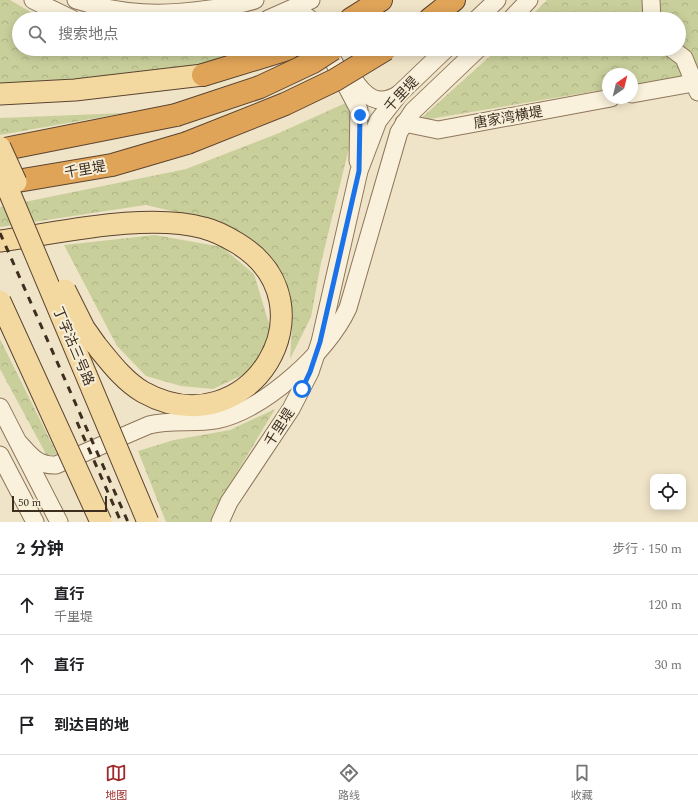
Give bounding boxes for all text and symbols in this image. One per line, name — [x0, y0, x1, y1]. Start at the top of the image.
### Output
search box — [12, 12, 686, 56]
icon: search — [26, 23, 48, 45]
text: 搜索地点 — [58, 23, 118, 46]
north arrow — [602, 68, 638, 104]
street label: 千里堤 — [379, 72, 423, 117]
street label: 唐家湾横堤 — [472, 101, 544, 134]
route end — [351, 106, 369, 124]
street label: 千里堤 — [63, 156, 108, 183]
street label: 丁字沽三号路 — [47, 303, 100, 389]
route start — [293, 380, 311, 398]
street label: 千里堤 — [259, 404, 300, 451]
map controls — [650, 474, 686, 510]
button: locate — [650, 474, 686, 510]
scale bar — [12, 494, 107, 513]
text: 50 m — [18, 494, 41, 511]
text: 2 分钟 — [16, 536, 64, 562]
text: 步行 · 150 m — [612, 539, 682, 559]
text: 直行 — [54, 583, 84, 606]
icon: ahead — [16, 594, 38, 616]
text: 120 m — [648, 595, 682, 615]
text: 千里堤 — [54, 607, 93, 627]
icon: ahead — [16, 654, 38, 676]
text: 直行 — [54, 654, 84, 677]
text: 30 m — [655, 655, 682, 675]
icon: arrive — [16, 714, 38, 736]
text: 到达目的地 — [54, 714, 129, 737]
tab: 地图 — [105, 762, 127, 804]
tab: 路线 — [338, 762, 360, 804]
tab: 收藏 — [571, 762, 593, 804]

